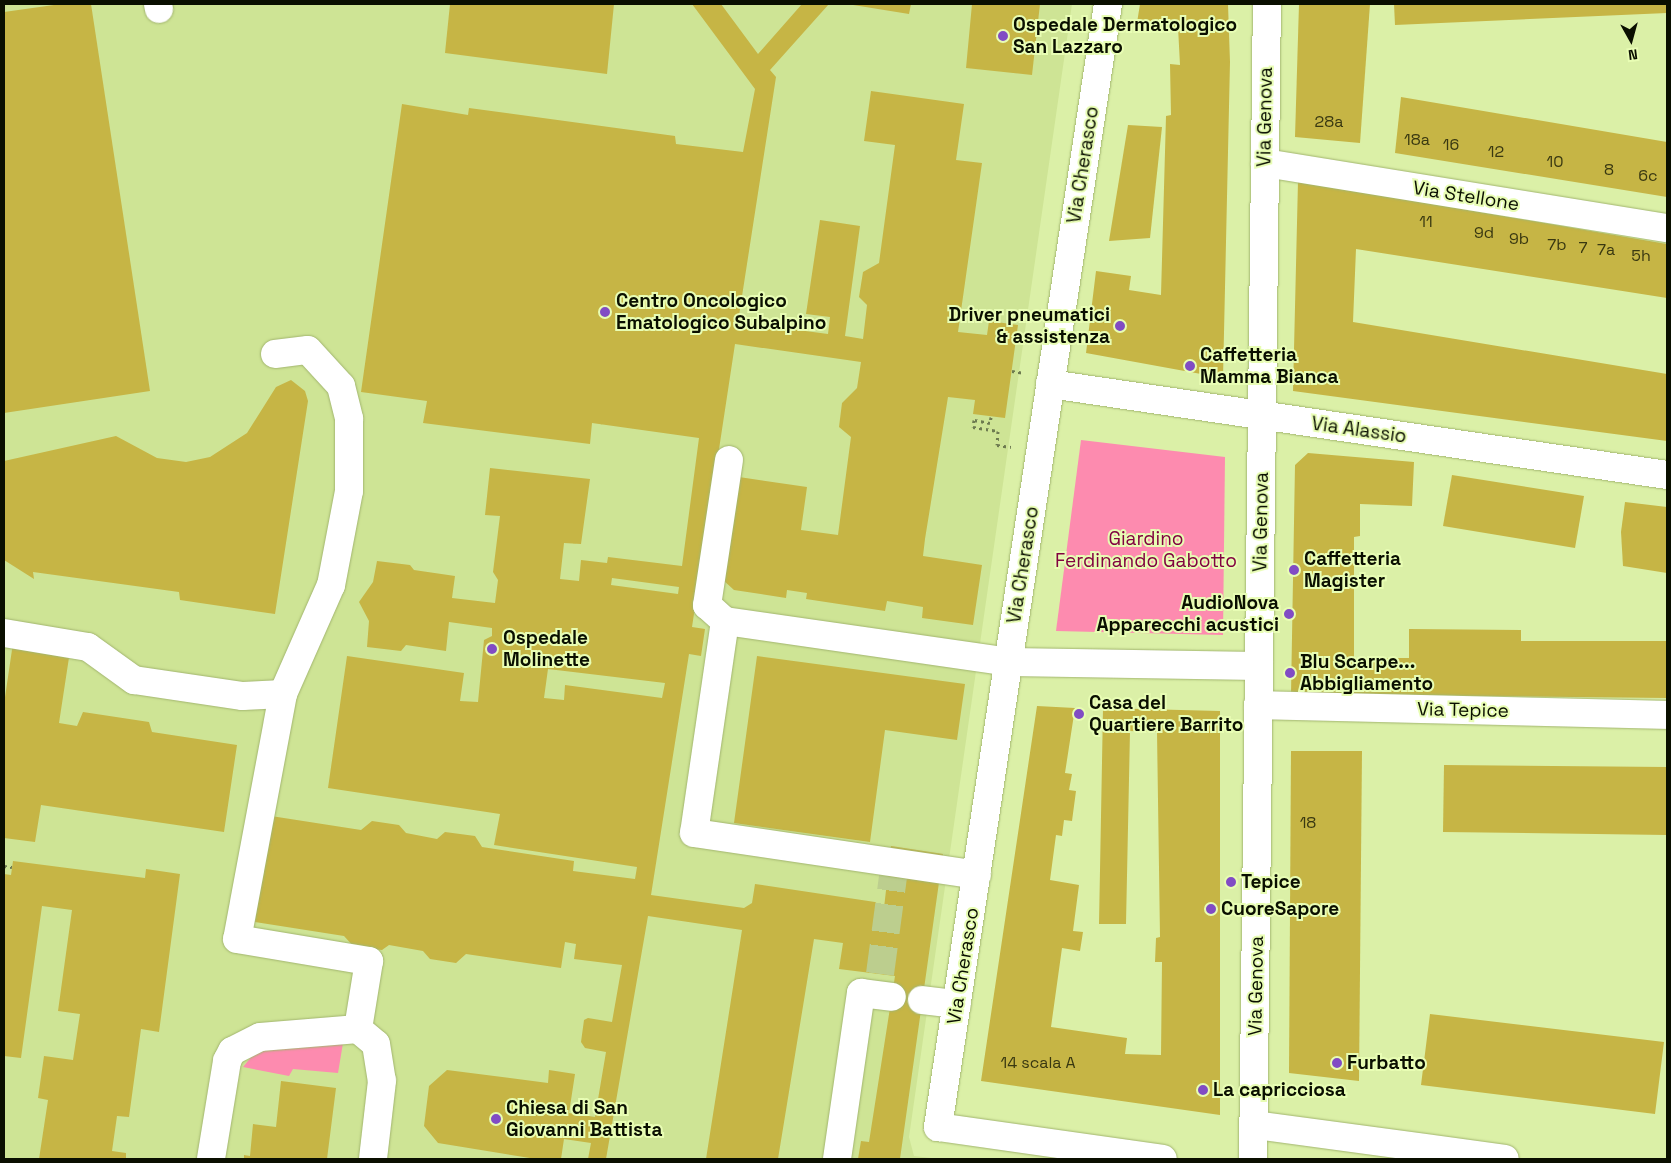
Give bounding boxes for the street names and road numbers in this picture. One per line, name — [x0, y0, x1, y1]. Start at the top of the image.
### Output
street label: Via Genova — [1253, 67, 1277, 167]
street label: Via Cherasco — [1063, 105, 1103, 225]
street label: Via Stellone — [1411, 176, 1521, 216]
street label: Via Alassio — [1310, 412, 1408, 448]
street label: Via Genova — [1249, 472, 1273, 572]
street label: Via Cherasco — [1003, 505, 1043, 625]
street label: Via Tepice — [1417, 698, 1509, 722]
street label: Via Cherasco — [943, 906, 983, 1026]
street label: Via Genova — [1244, 936, 1268, 1036]

